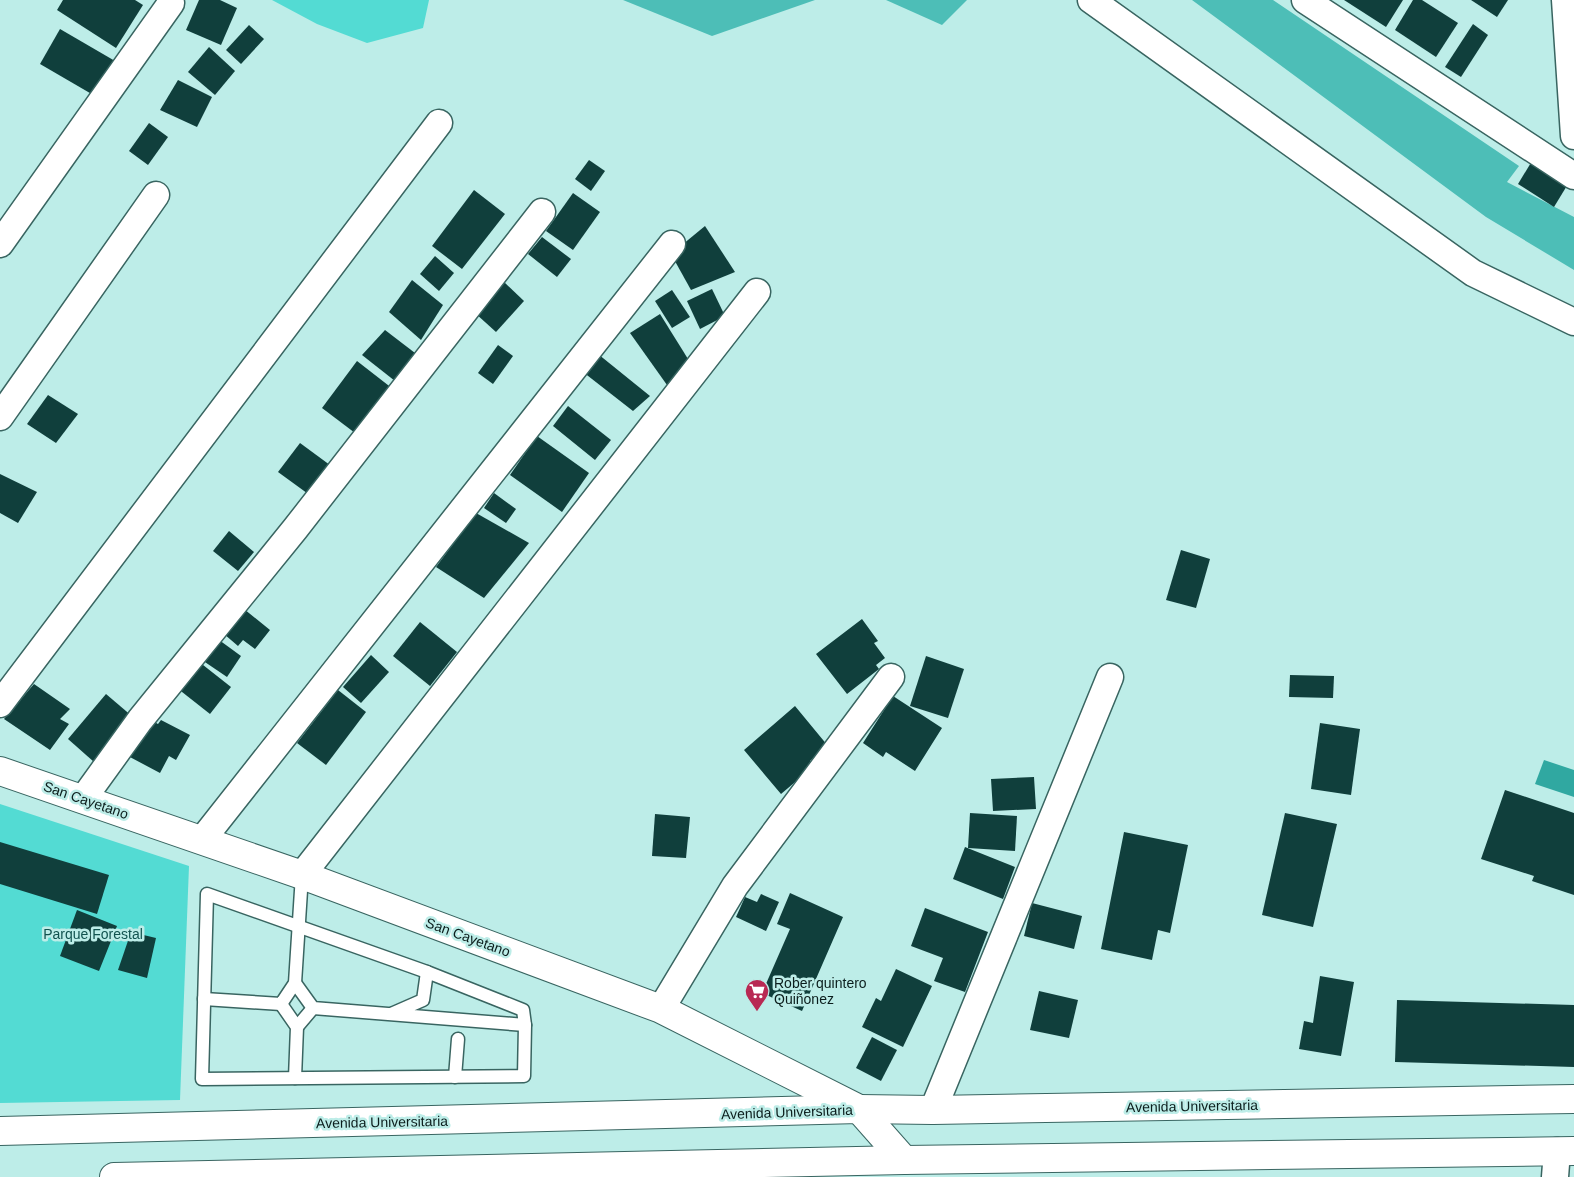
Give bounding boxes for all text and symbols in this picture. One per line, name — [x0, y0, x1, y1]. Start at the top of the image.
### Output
street label: San Cayetano — [41, 778, 131, 822]
street label: San Cayetano — [424, 914, 513, 960]
park label: Parque Forestal — [43, 926, 143, 942]
place label: Rober quintero Quiñonez — [774, 975, 867, 1007]
supermarket icon: Rober quintero Quiñonez — [744, 978, 770, 1012]
street label: Avenida Universitaria — [1126, 1097, 1258, 1115]
street label: Avenida Universitaria — [721, 1102, 853, 1122]
street label: Avenida Universitaria — [316, 1113, 448, 1131]

